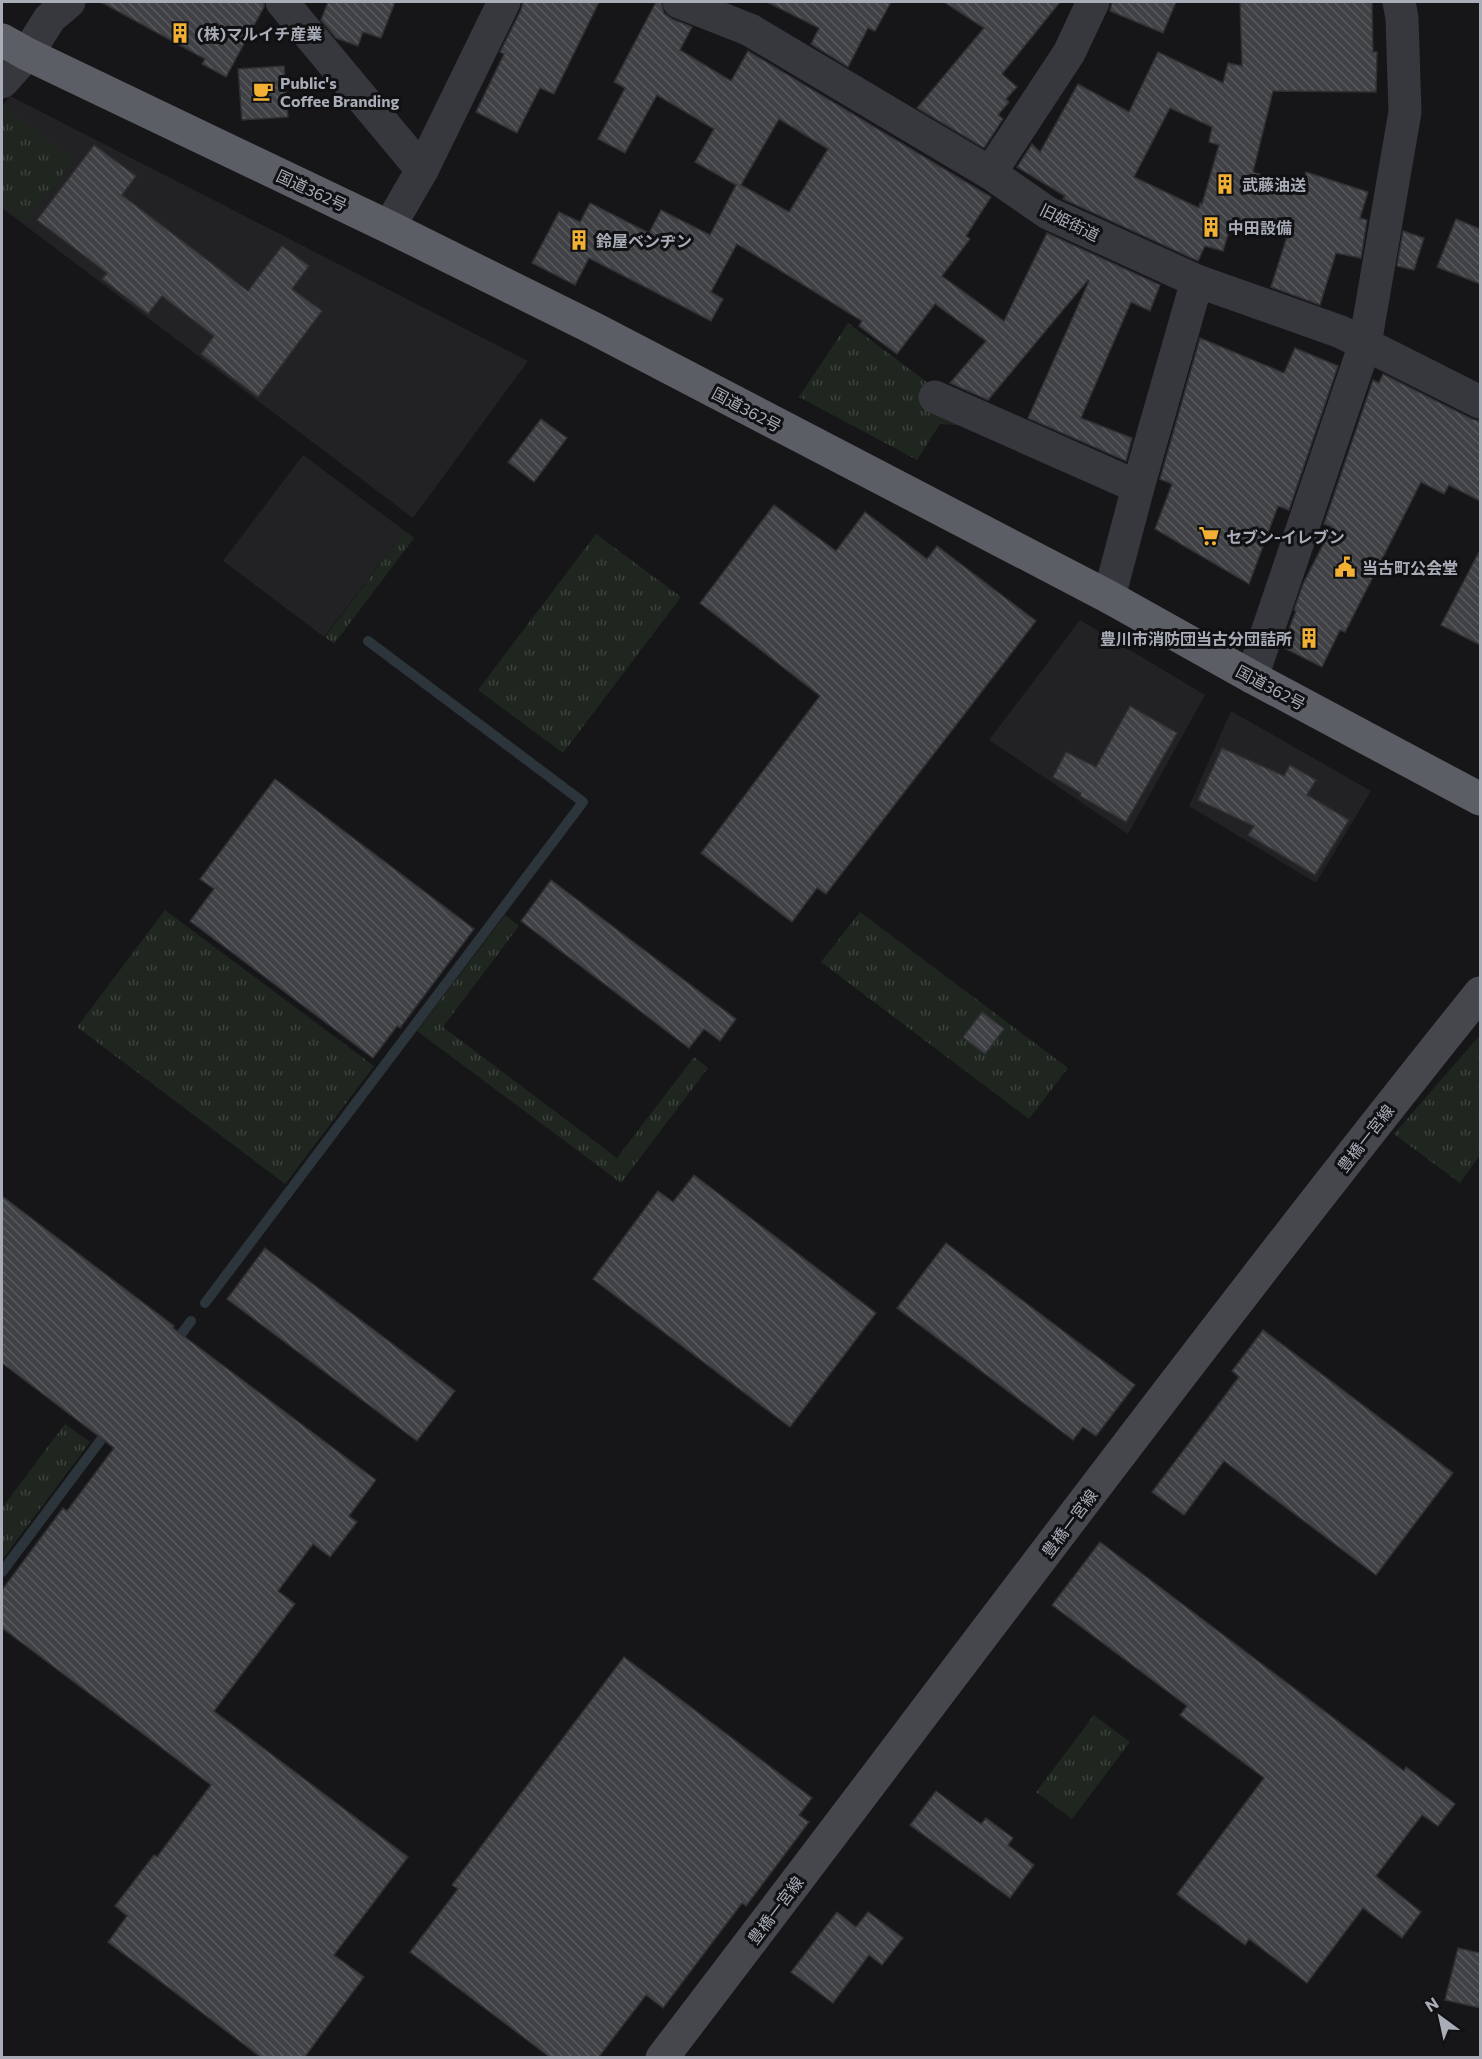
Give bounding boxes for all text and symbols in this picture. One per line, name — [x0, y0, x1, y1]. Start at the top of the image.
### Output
building icon: (株)マルイチ産業 — [168, 21, 192, 45]
place label: (株)マルイチ産業 — [197, 24, 322, 43]
place label: Public's Coffee Branding — [280, 73, 400, 110]
cafe icon: Public's Coffee Branding — [251, 79, 275, 103]
street label: 国道362号 — [274, 165, 350, 215]
building icon: 武藤油送 — [1213, 172, 1237, 196]
place label: 武藤油送 — [1242, 175, 1306, 194]
street label: 旧姫街道 — [1037, 199, 1103, 245]
building icon: 中田設備 — [1199, 215, 1223, 239]
place label: 中田設備 — [1228, 218, 1292, 237]
building icon: 鈴屋ベンヂン — [567, 228, 591, 252]
place label: 鈴屋ベンヂン — [596, 231, 692, 250]
street label: 国道362号 — [709, 383, 785, 435]
supermarket icon: セブン-イレブン — [1197, 524, 1221, 548]
place label: セブン-イレブン — [1226, 527, 1345, 546]
public building icon: 当古町公会堂 — [1333, 555, 1357, 579]
place label: 当古町公会堂 — [1362, 558, 1458, 577]
building icon: 豊川市消防団当古分団詰所 — [1297, 626, 1321, 650]
place label: 豊川市消防団当古分団詰所 — [1100, 629, 1292, 648]
street label: 国道362号 — [1233, 661, 1309, 713]
street label: 豊橋一宮線 — [1333, 1101, 1397, 1175]
street label: 豊橋一宮線 — [1037, 1485, 1101, 1561]
street label: 豊橋一宮線 — [743, 1872, 807, 1948]
north arrow — [1410, 1987, 1470, 2047]
text: N — [1421, 1993, 1442, 2015]

